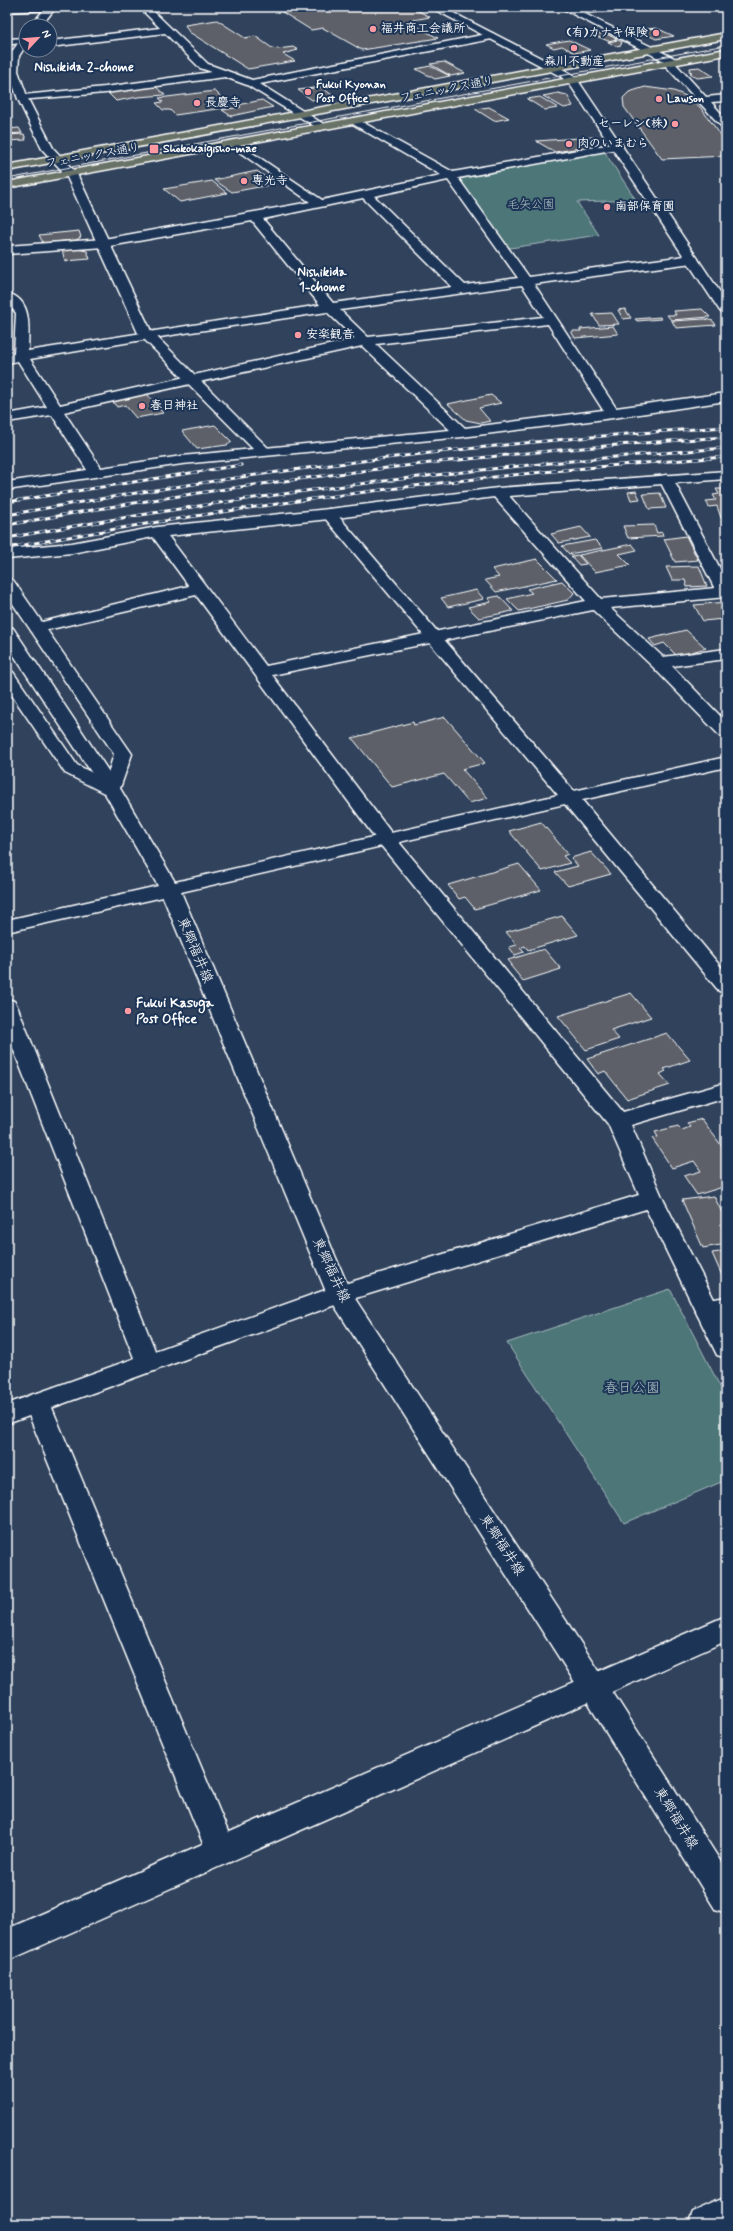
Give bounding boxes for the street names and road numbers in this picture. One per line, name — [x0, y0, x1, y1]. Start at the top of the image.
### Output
street label: フェニックス通り — [398, 73, 496, 107]
street label: フェニックス通り — [44, 140, 142, 172]
street label: 東郷福井線 — [173, 914, 217, 986]
street label: 東郷福井線 — [308, 1234, 354, 1306]
street label: 東郷福井線 — [475, 1511, 529, 1579]
street label: 東郷福井線 — [650, 1784, 702, 1852]

